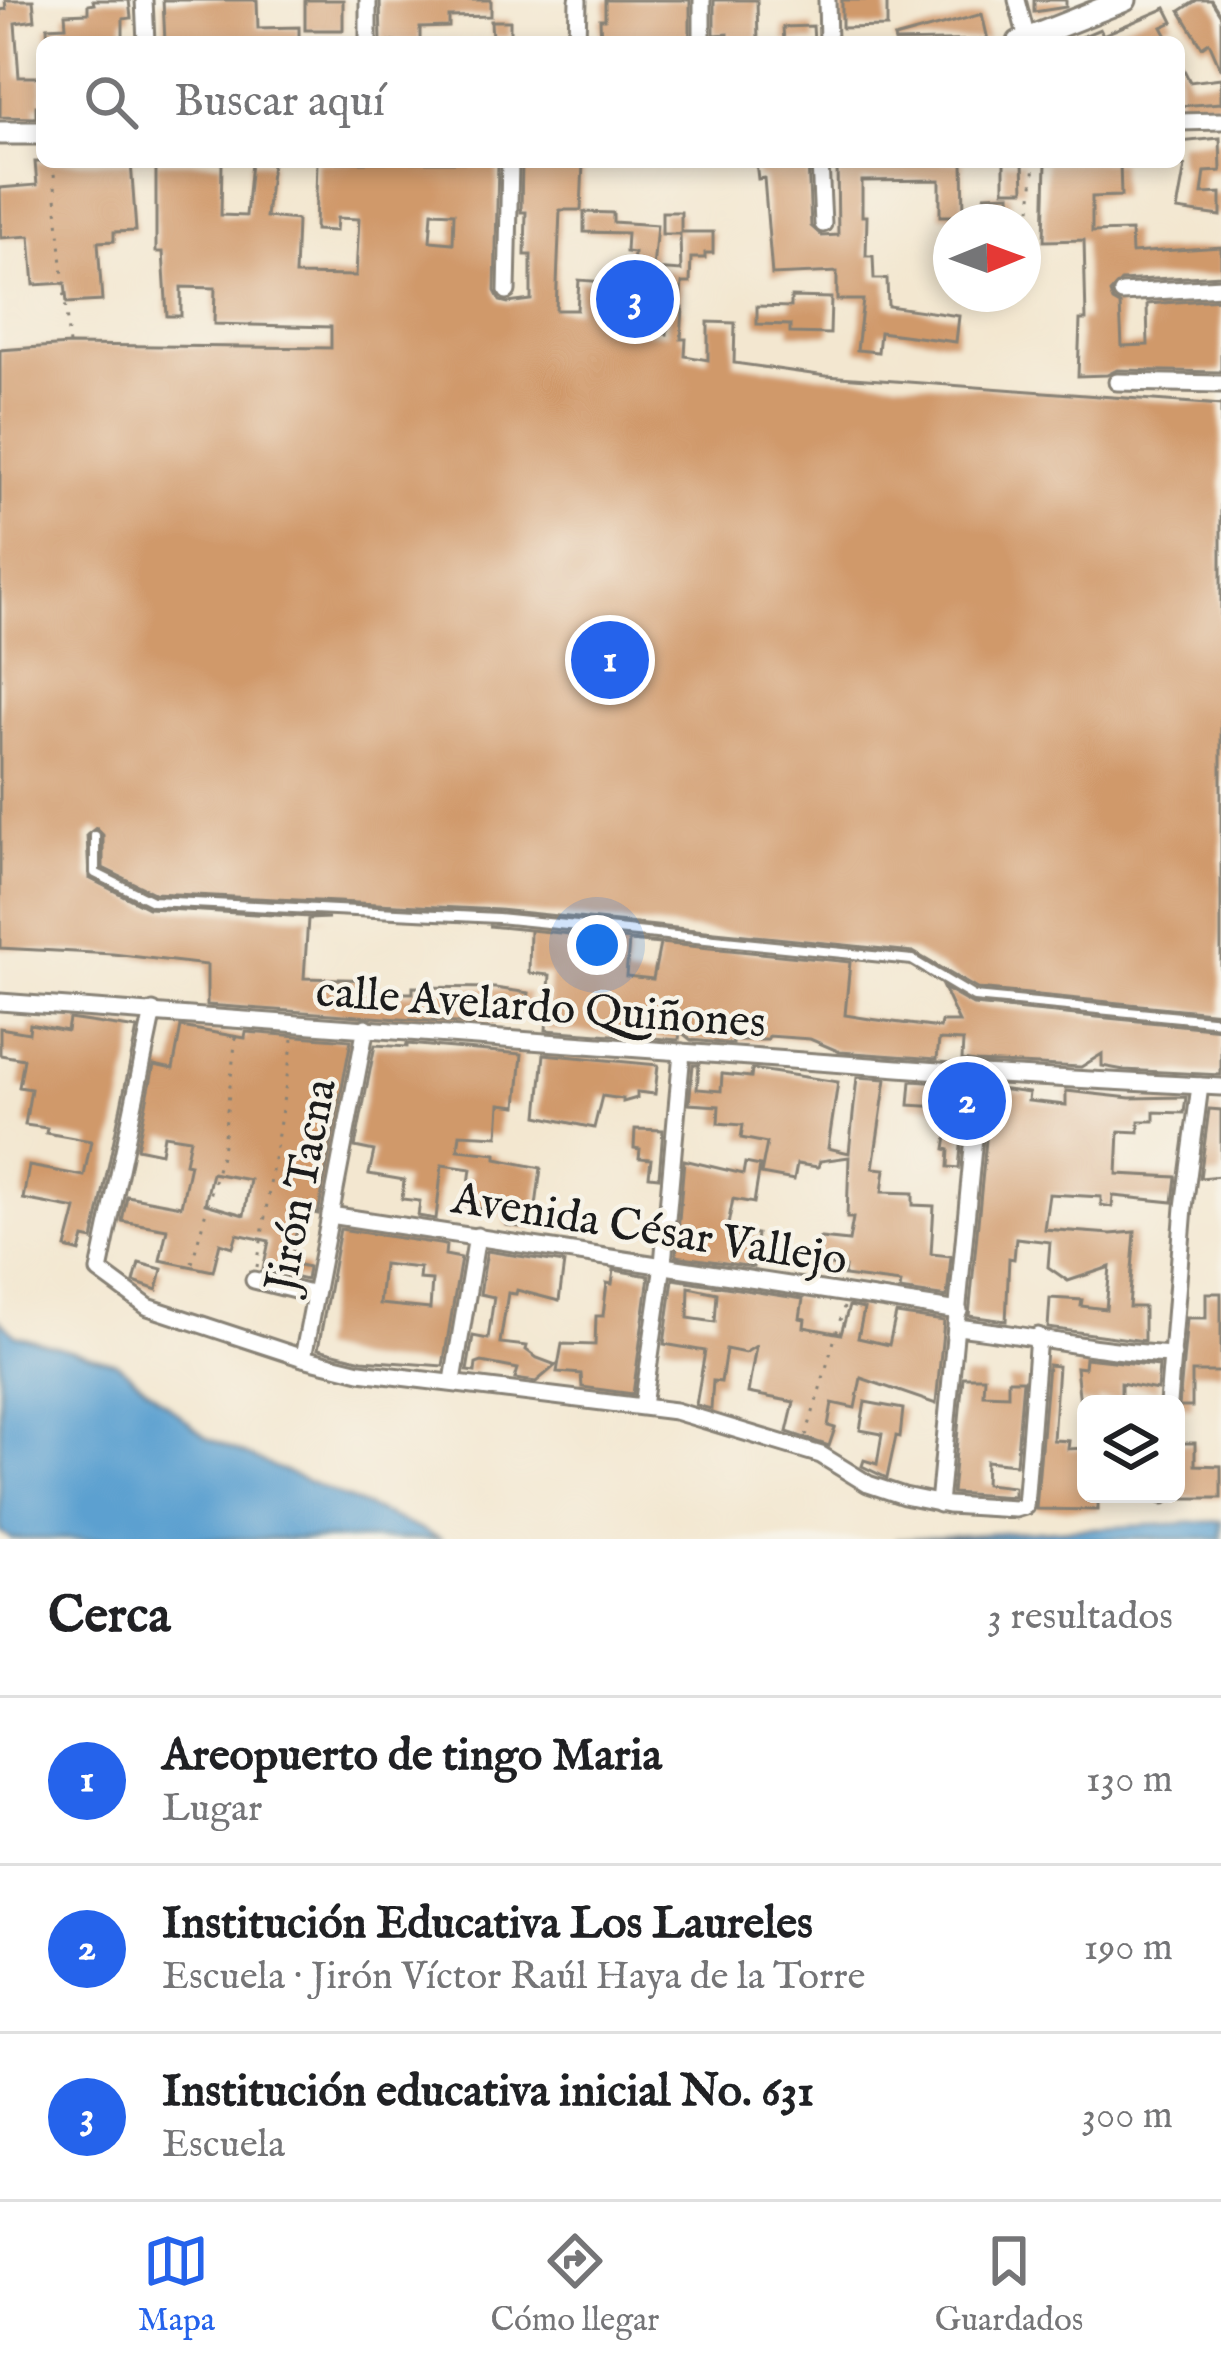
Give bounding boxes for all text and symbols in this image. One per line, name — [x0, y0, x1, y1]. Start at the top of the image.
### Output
search box — [36, 36, 1185, 168]
icon: search — [78, 69, 144, 135]
text: Buscar aquí — [174, 74, 385, 131]
north arrow — [933, 204, 1041, 312]
pin: 3 — [596, 254, 674, 344]
pin: 1 — [571, 615, 649, 705]
your location — [567, 915, 627, 975]
street label: calle Avelardo Quiñones — [314, 964, 768, 1053]
pin: 2 — [928, 1056, 1006, 1146]
street label: Jirón Tacna — [253, 1074, 351, 1302]
street label: Avenida César Vallejo — [447, 1171, 851, 1290]
map controls — [1077, 1395, 1185, 1503]
button: layers — [1077, 1395, 1185, 1503]
text: Cerca — [48, 1585, 171, 1650]
text: 3 resultados — [987, 1593, 1173, 1642]
text: Areopuerto de tingo Maria — [162, 1728, 662, 1785]
text: 1 — [80, 1756, 94, 1805]
text: 130 m — [1086, 1756, 1173, 1805]
text: Lugar — [162, 1785, 262, 1834]
text: Institución Educativa Los Laureles — [162, 1896, 813, 1953]
text: 2 — [78, 1924, 96, 1973]
text: 190 m — [1084, 1924, 1173, 1973]
text: Escuela · Jirón Víctor Raúl Haya de la Torre — [162, 1953, 865, 2002]
text: Institución educativa inicial No. 631 — [162, 2064, 814, 2121]
text: 3 — [80, 2092, 94, 2141]
text: 300 m — [1081, 2092, 1173, 2141]
text: Escuela — [162, 2121, 285, 2170]
tab: Mapa — [138, 2228, 215, 2342]
tab: Cómo llegar — [490, 2228, 659, 2342]
tab: Guardados — [935, 2228, 1083, 2342]

